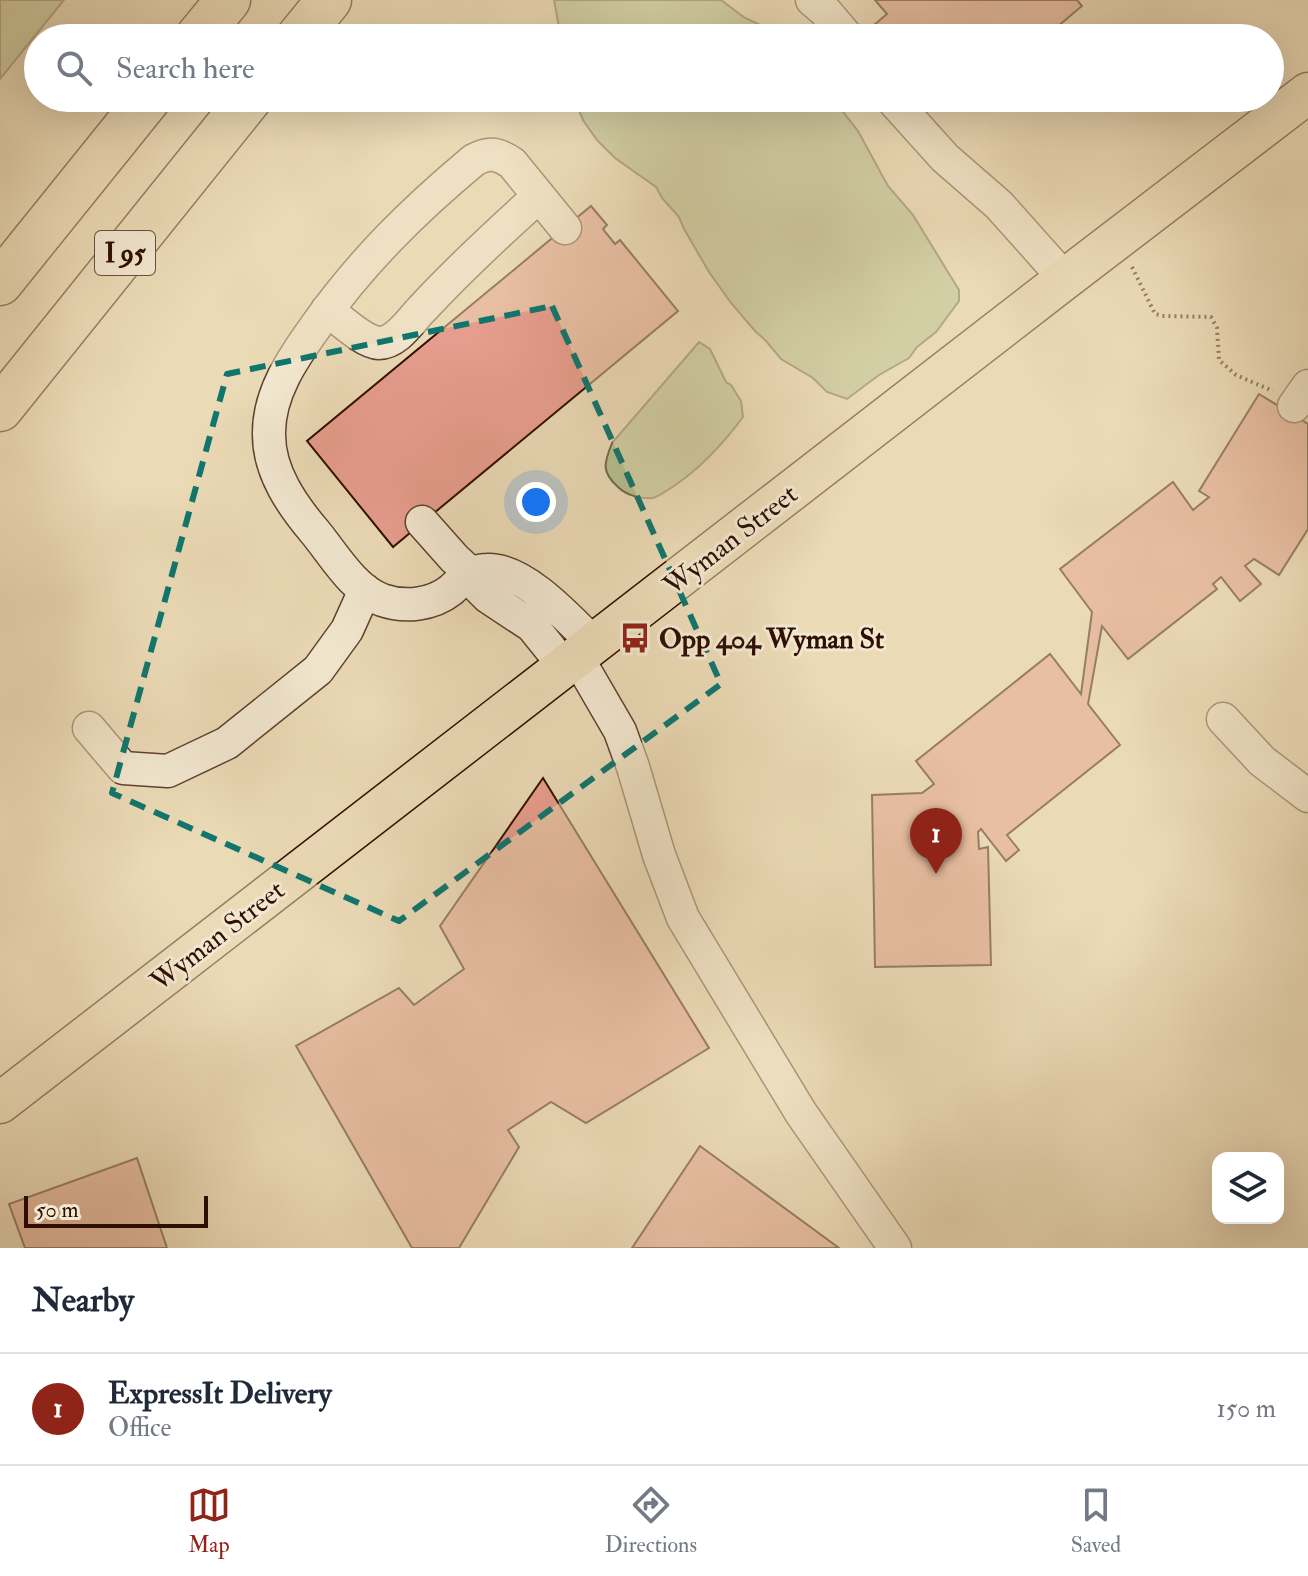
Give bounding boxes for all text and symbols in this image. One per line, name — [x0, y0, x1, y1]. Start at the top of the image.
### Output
search box — [24, 24, 1284, 112]
icon: search — [52, 46, 96, 90]
text: Search here — [116, 50, 255, 87]
road number: I 95 — [95, 231, 155, 275]
street label: Wyman Street — [656, 477, 805, 604]
your location — [516, 482, 556, 522]
bus stop icon: Opp 404 Wyman St — [618, 621, 652, 655]
place label: Opp 404 Wyman St — [659, 622, 884, 657]
pin: 1 — [910, 808, 962, 874]
street label: Wyman Street — [143, 873, 292, 1000]
map controls — [1212, 1152, 1284, 1224]
button: layers — [1212, 1152, 1284, 1224]
scale bar — [24, 1192, 208, 1228]
text: 50 m — [36, 1196, 78, 1224]
text: Nearby — [32, 1279, 134, 1322]
text: ExpressIt Delivery — [108, 1375, 332, 1412]
text: 1 — [53, 1393, 63, 1425]
text: 150 m — [1217, 1393, 1276, 1425]
text: Office — [108, 1412, 171, 1444]
tab: Map — [187, 1483, 231, 1559]
tab: Directions — [605, 1483, 697, 1559]
tab: Saved — [1071, 1483, 1121, 1559]

